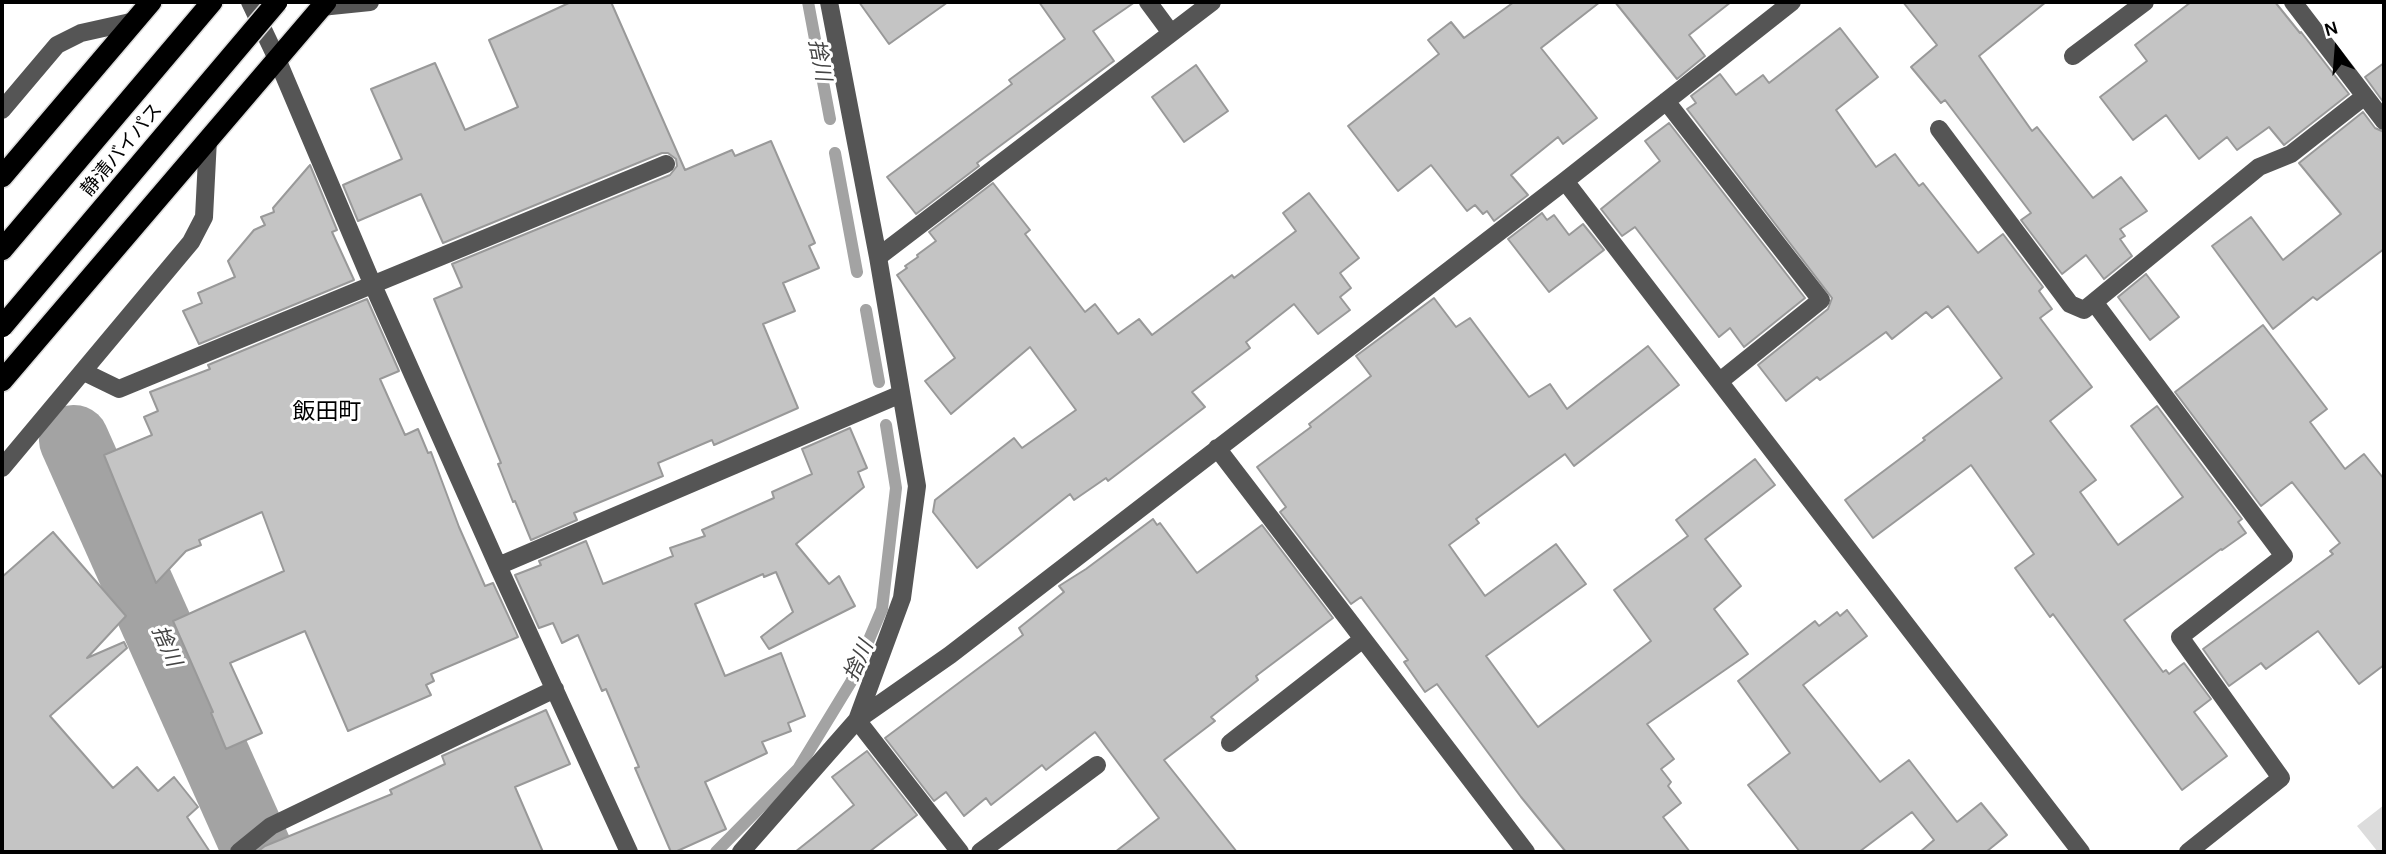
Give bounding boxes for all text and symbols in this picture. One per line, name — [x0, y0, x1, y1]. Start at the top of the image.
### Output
north arrow — [2302, 14, 2372, 84]
text: N — [2322, 16, 2341, 41]
water label: 捨川 — [803, 37, 835, 83]
street label: 静清バイパス — [77, 99, 167, 201]
district label: 飯田町 — [293, 398, 361, 426]
water label: 捨川 — [146, 622, 186, 670]
water label: 捨川 — [839, 637, 879, 685]

